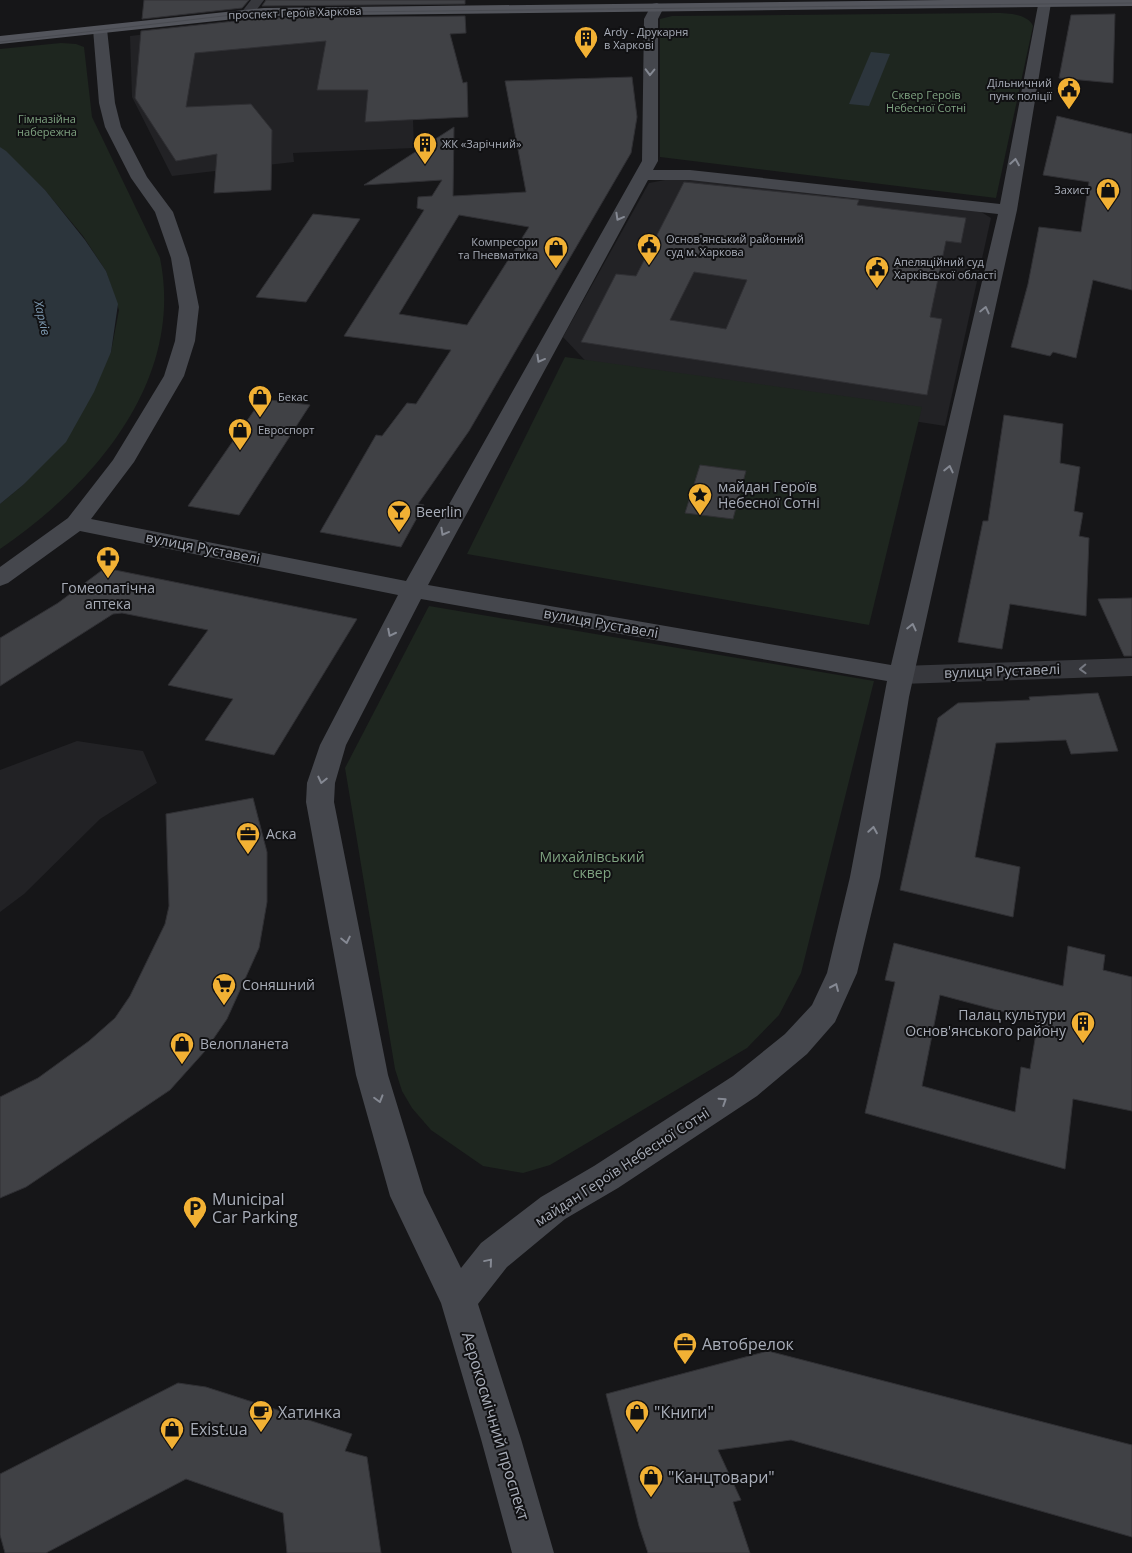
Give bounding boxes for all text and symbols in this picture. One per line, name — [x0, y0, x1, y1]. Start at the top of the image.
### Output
street label: проспект Героїв Харкова — [228, 3, 362, 22]
place label: Ardy - Друкарня в Харкові — [604, 24, 688, 52]
building icon: Ardy - Друкарня в Харкові — [573, 25, 599, 59]
one-way arrow — [644, 69, 655, 77]
place label: Дільничний пунк поліції — [987, 75, 1052, 103]
public building icon: Дільничний пунк поліції — [1056, 76, 1082, 110]
park label: Сквер Героїв Небесної Сотні — [886, 87, 966, 115]
park label: Гімназійна набережна — [17, 111, 77, 139]
building icon: ЖК «Зарічний» — [412, 131, 438, 165]
place label: ЖК «Зарічний» — [442, 136, 522, 151]
one-way arrow — [1010, 158, 1020, 167]
shop icon: Захист — [1095, 177, 1121, 211]
place label: Захист — [1054, 182, 1090, 197]
one-way arrow — [615, 212, 625, 221]
place label: Основ'янський районний суд м. Харкова — [666, 231, 804, 259]
public building icon: Основ'янський районний суд м. Харкова — [636, 232, 662, 266]
place label: Компресори та Пневматика — [458, 234, 538, 262]
shop icon: Компресори та Пневматика — [543, 235, 569, 269]
place label: Апеляційний суд Харківської області — [894, 254, 996, 282]
public building icon: Апеляційний суд Харківської області — [864, 255, 890, 289]
water label: Харків — [30, 298, 55, 337]
one-way arrow — [979, 306, 990, 315]
one-way arrow — [536, 354, 546, 363]
shop icon: Бекас — [247, 384, 273, 418]
place label: Бекас — [278, 389, 308, 404]
shop icon: Евроспорт — [227, 417, 253, 451]
place label: Евроспорт — [258, 422, 314, 437]
one-way arrow — [943, 464, 954, 473]
place label: майдан Героїв Небесної Сотні — [718, 477, 820, 512]
place icon: майдан Героїв Небесної Сотні — [687, 482, 713, 516]
bar icon: Beеrlin — [386, 499, 412, 533]
place label: Beеrlin — [416, 502, 462, 521]
street label: вулиця Руставелі — [144, 527, 262, 568]
one-way arrow — [440, 527, 450, 536]
pharmacy icon: Гомеопатічна аптека — [95, 545, 121, 579]
place label: Гомеопатічна аптека — [61, 578, 155, 613]
street label: вулиця Руставелі — [542, 603, 660, 642]
one-way arrow — [906, 622, 917, 631]
one-way arrow — [387, 628, 397, 637]
street label: вулиця Руставелі — [944, 659, 1060, 682]
one-way arrow — [1079, 663, 1087, 674]
one-way arrow — [317, 775, 328, 784]
office icon: Аска — [235, 821, 261, 855]
place label: Аска — [266, 824, 297, 843]
one-way arrow — [868, 825, 878, 834]
park label: Михайлівський сквер — [539, 847, 645, 882]
one-way arrow — [340, 935, 350, 944]
supermarket icon: Соняшний — [211, 972, 237, 1006]
place label: Соняшний — [242, 975, 315, 994]
one-way arrow — [829, 983, 840, 992]
place label: Палац культури Основ'янського району — [905, 1005, 1067, 1040]
building icon: Палац культури Основ'янського району — [1070, 1010, 1096, 1044]
shop icon: Велопланета — [169, 1031, 195, 1065]
place label: Велопланета — [200, 1034, 289, 1053]
one-way arrow — [373, 1094, 383, 1102]
one-way arrow — [717, 1097, 726, 1107]
street label: майдан Героїв Небесної Сотні — [531, 1103, 713, 1230]
place label: Municipal Car Parking — [212, 1188, 298, 1228]
parking icon: Municipal Car Parking — [182, 1195, 208, 1229]
one-way arrow — [483, 1259, 492, 1268]
street label: Аерокосмічний проспект — [457, 1329, 535, 1523]
office icon: Автобрелок — [672, 1331, 698, 1365]
place label: Автобрелок — [702, 1333, 795, 1355]
cafe icon: Хатинка — [248, 1399, 274, 1433]
shop icon: "Книги" — [624, 1399, 650, 1433]
place label: Хатинка — [278, 1401, 341, 1423]
place label: "Книги" — [654, 1401, 714, 1423]
shop icon: Exist.ua — [159, 1416, 185, 1450]
place label: Exist.ua — [190, 1418, 248, 1440]
shop icon: "Канцтовари" — [638, 1464, 664, 1498]
place label: "Канцтовари" — [668, 1466, 775, 1488]

